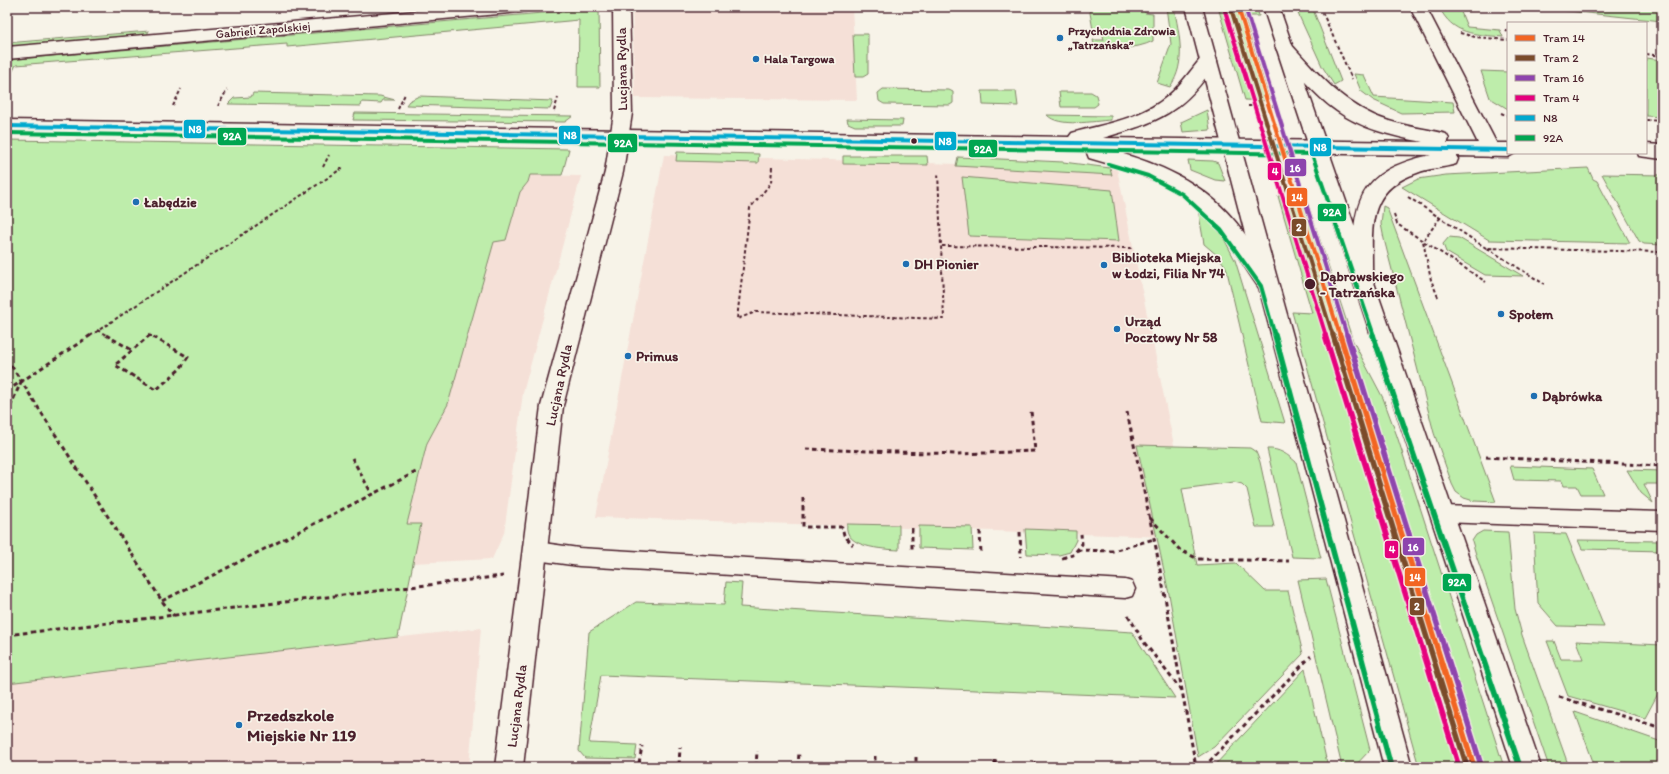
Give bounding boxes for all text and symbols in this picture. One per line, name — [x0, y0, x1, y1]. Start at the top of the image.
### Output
street label: Gabrieli Zapolskiej — [215, 19, 311, 41]
legend — [1507, 22, 1647, 154]
place label: Przychodnia Zdrowia „Tatrzańska” — [1068, 24, 1176, 52]
street label: Lucjana Rydla — [613, 26, 631, 111]
text: Tram 14 — [1543, 31, 1585, 45]
marker: Przychodnia Zdrowia „Tatrzańska” — [1055, 33, 1065, 43]
text: Tram 2 — [1543, 51, 1579, 65]
place label: Hala Targowa — [764, 52, 835, 67]
marker: Hala Targowa — [751, 54, 761, 64]
text: Tram 16 — [1543, 71, 1584, 85]
text: Tram 4 — [1543, 91, 1579, 105]
text: N8 — [1543, 111, 1558, 125]
line badge: N8 — [183, 119, 206, 139]
text: N8 — [188, 123, 202, 136]
line badge: N8 — [558, 125, 581, 145]
line badge: 92A — [217, 127, 247, 146]
text: N8 — [563, 129, 577, 142]
text: 92A — [223, 130, 242, 143]
line badge: N8 — [934, 131, 957, 151]
text: 92A — [1543, 131, 1564, 145]
line badge: 92A — [607, 133, 638, 153]
text: N8 — [938, 135, 952, 148]
unlabelled marker — [909, 136, 919, 146]
text: 92A — [614, 137, 633, 150]
line badge: N8 — [1309, 137, 1332, 157]
line badge: 92A — [968, 139, 998, 158]
text: N8 — [1313, 141, 1327, 154]
text: 92A — [974, 143, 993, 156]
line badge: 16 — [1284, 158, 1307, 177]
line badge: 4 — [1267, 162, 1282, 181]
text: 16 — [1290, 162, 1301, 175]
text: 4 — [1272, 165, 1279, 178]
line badge: 14 — [1286, 187, 1308, 207]
text: 14 — [1291, 191, 1303, 204]
place label: Łabędzie — [143, 194, 197, 211]
marker: Łabędzie — [131, 197, 141, 207]
line badge: 92A — [1317, 203, 1347, 222]
text: 92A — [1323, 206, 1342, 219]
line badge: 2 — [1291, 218, 1307, 237]
text: 2 — [1296, 221, 1302, 234]
place label: Biblioteka Miejska w Łodzi, Filia Nr 74 — [1112, 249, 1225, 282]
place label: DH Pionier — [914, 256, 979, 273]
marker: DH Pionier — [901, 259, 911, 269]
marker: Biblioteka Miejska w Łodzi, Filia Nr 74 — [1099, 260, 1109, 270]
place label: Dąbrowskiego - Tatrzańska — [1320, 268, 1404, 301]
marker: Dąbrowskiego - Tatrzańska — [1303, 277, 1317, 291]
place label: Społem — [1509, 306, 1554, 323]
marker: Społem — [1496, 309, 1506, 319]
place label: Urząd Pocztowy Nr 58 — [1125, 313, 1218, 346]
marker: Urząd Pocztowy Nr 58 — [1112, 324, 1122, 334]
street label: Lucjana Rydla — [542, 342, 576, 428]
place label: Primus — [636, 348, 678, 365]
marker: Primus — [623, 351, 633, 361]
place label: Dąbrówka — [1542, 388, 1603, 405]
marker: Dąbrówka — [1529, 391, 1539, 401]
line badge: 16 — [1402, 537, 1425, 556]
line badge: 4 — [1384, 540, 1399, 559]
text: 16 — [1408, 541, 1419, 554]
text: 4 — [1389, 543, 1396, 556]
line badge: 14 — [1404, 567, 1426, 587]
text: 14 — [1409, 571, 1421, 584]
line badge: 92A — [1442, 573, 1472, 592]
text: 92A — [1448, 576, 1467, 589]
line badge: 2 — [1409, 597, 1425, 616]
text: 2 — [1414, 600, 1420, 613]
street label: Lucjana Rydla — [503, 663, 531, 749]
place label: Przedszkole Miejskie Nr 119 — [247, 705, 356, 746]
marker: Przedszkole Miejskie Nr 119 — [234, 720, 244, 730]

